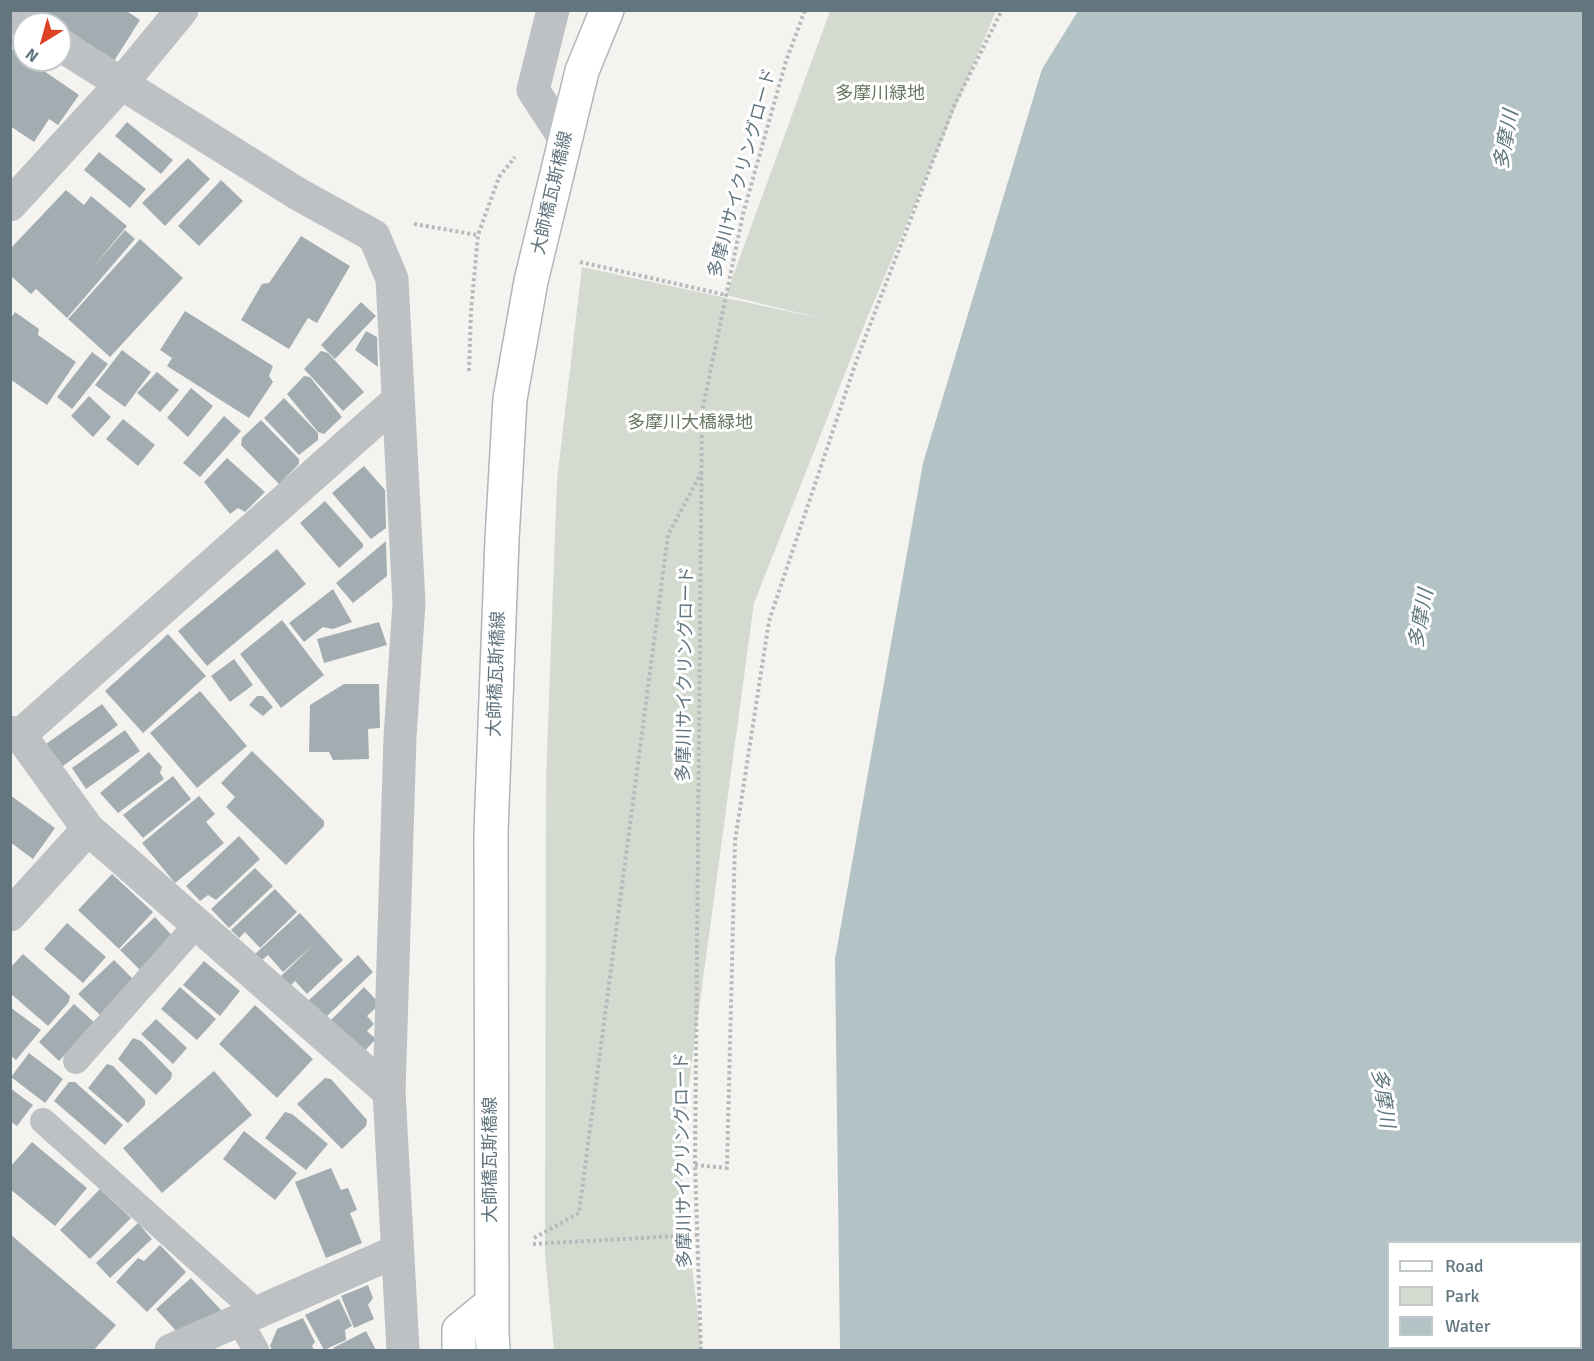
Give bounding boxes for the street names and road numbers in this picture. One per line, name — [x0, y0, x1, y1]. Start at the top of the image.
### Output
street label: 多摩川サイクリングロード — [705, 66, 781, 280]
street label: 大師橋瓦斯橋線 — [528, 129, 578, 257]
street label: 多摩川サイクリングロード — [673, 566, 699, 782]
street label: 大師橋瓦斯橋線 — [484, 611, 510, 737]
street label: 多摩川サイクリングロード — [671, 1052, 697, 1268]
street label: 大師橋瓦斯橋線 — [480, 1097, 502, 1223]

